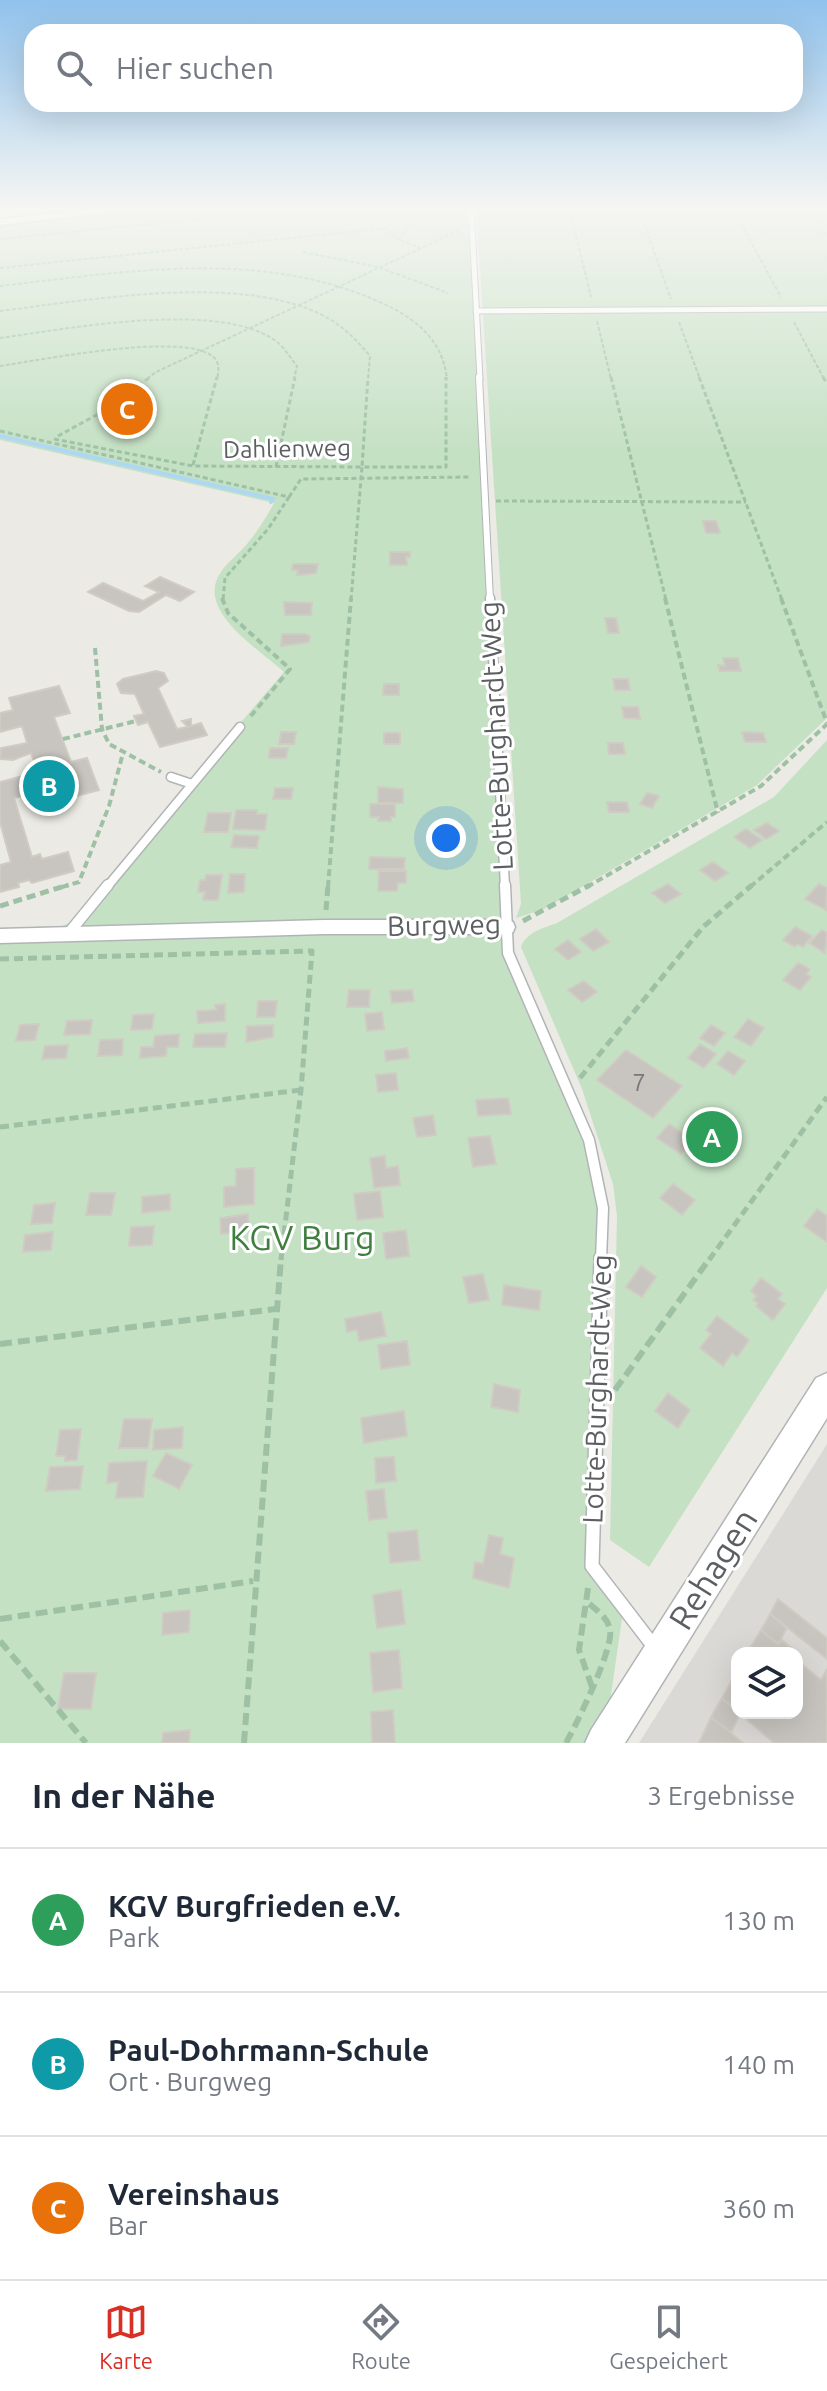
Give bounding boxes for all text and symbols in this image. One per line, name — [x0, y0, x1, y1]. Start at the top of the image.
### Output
search box — [24, 24, 803, 112]
icon: search — [52, 46, 96, 90]
text: Hier suchen — [116, 51, 274, 85]
pin: C — [101, 379, 153, 439]
street label: Dahlienweg — [223, 434, 351, 463]
street label: Lotte-Burghardt-Weg — [473, 601, 518, 871]
pin: B — [23, 756, 75, 816]
your location — [426, 818, 466, 858]
street label: Burgweg — [387, 908, 501, 941]
house number: 7 — [632, 1069, 646, 1096]
pin: A — [686, 1107, 738, 1167]
park label: KGV Burg — [229, 1218, 375, 1256]
street label: Lotte-Burghardt-Weg — [576, 1254, 617, 1524]
street label: Rehagen — [660, 1501, 764, 1636]
map controls — [731, 1647, 803, 1719]
button: layers — [731, 1647, 803, 1719]
text: In der Nähe — [32, 1776, 215, 1814]
text: 3 Ergebnisse — [647, 1781, 795, 1810]
text: KGV Burgfrieden e.V. — [108, 1889, 401, 1923]
text: A — [49, 1906, 67, 1935]
text: 130 m — [723, 1906, 795, 1935]
text: Park — [108, 1923, 160, 1952]
text: Paul-Dohrmann-Schule — [108, 2033, 429, 2067]
text: B — [49, 2050, 67, 2079]
text: 140 m — [723, 2050, 795, 2079]
text: Ort · Burgweg — [108, 2067, 272, 2096]
text: Vereinshaus — [108, 2177, 280, 2211]
text: C — [50, 2194, 66, 2223]
text: 360 m — [723, 2194, 795, 2223]
text: Bar — [108, 2211, 148, 2240]
tab: Karte — [99, 2300, 153, 2373]
tab: Route — [351, 2300, 411, 2373]
tab: Gespeichert — [609, 2300, 728, 2373]

